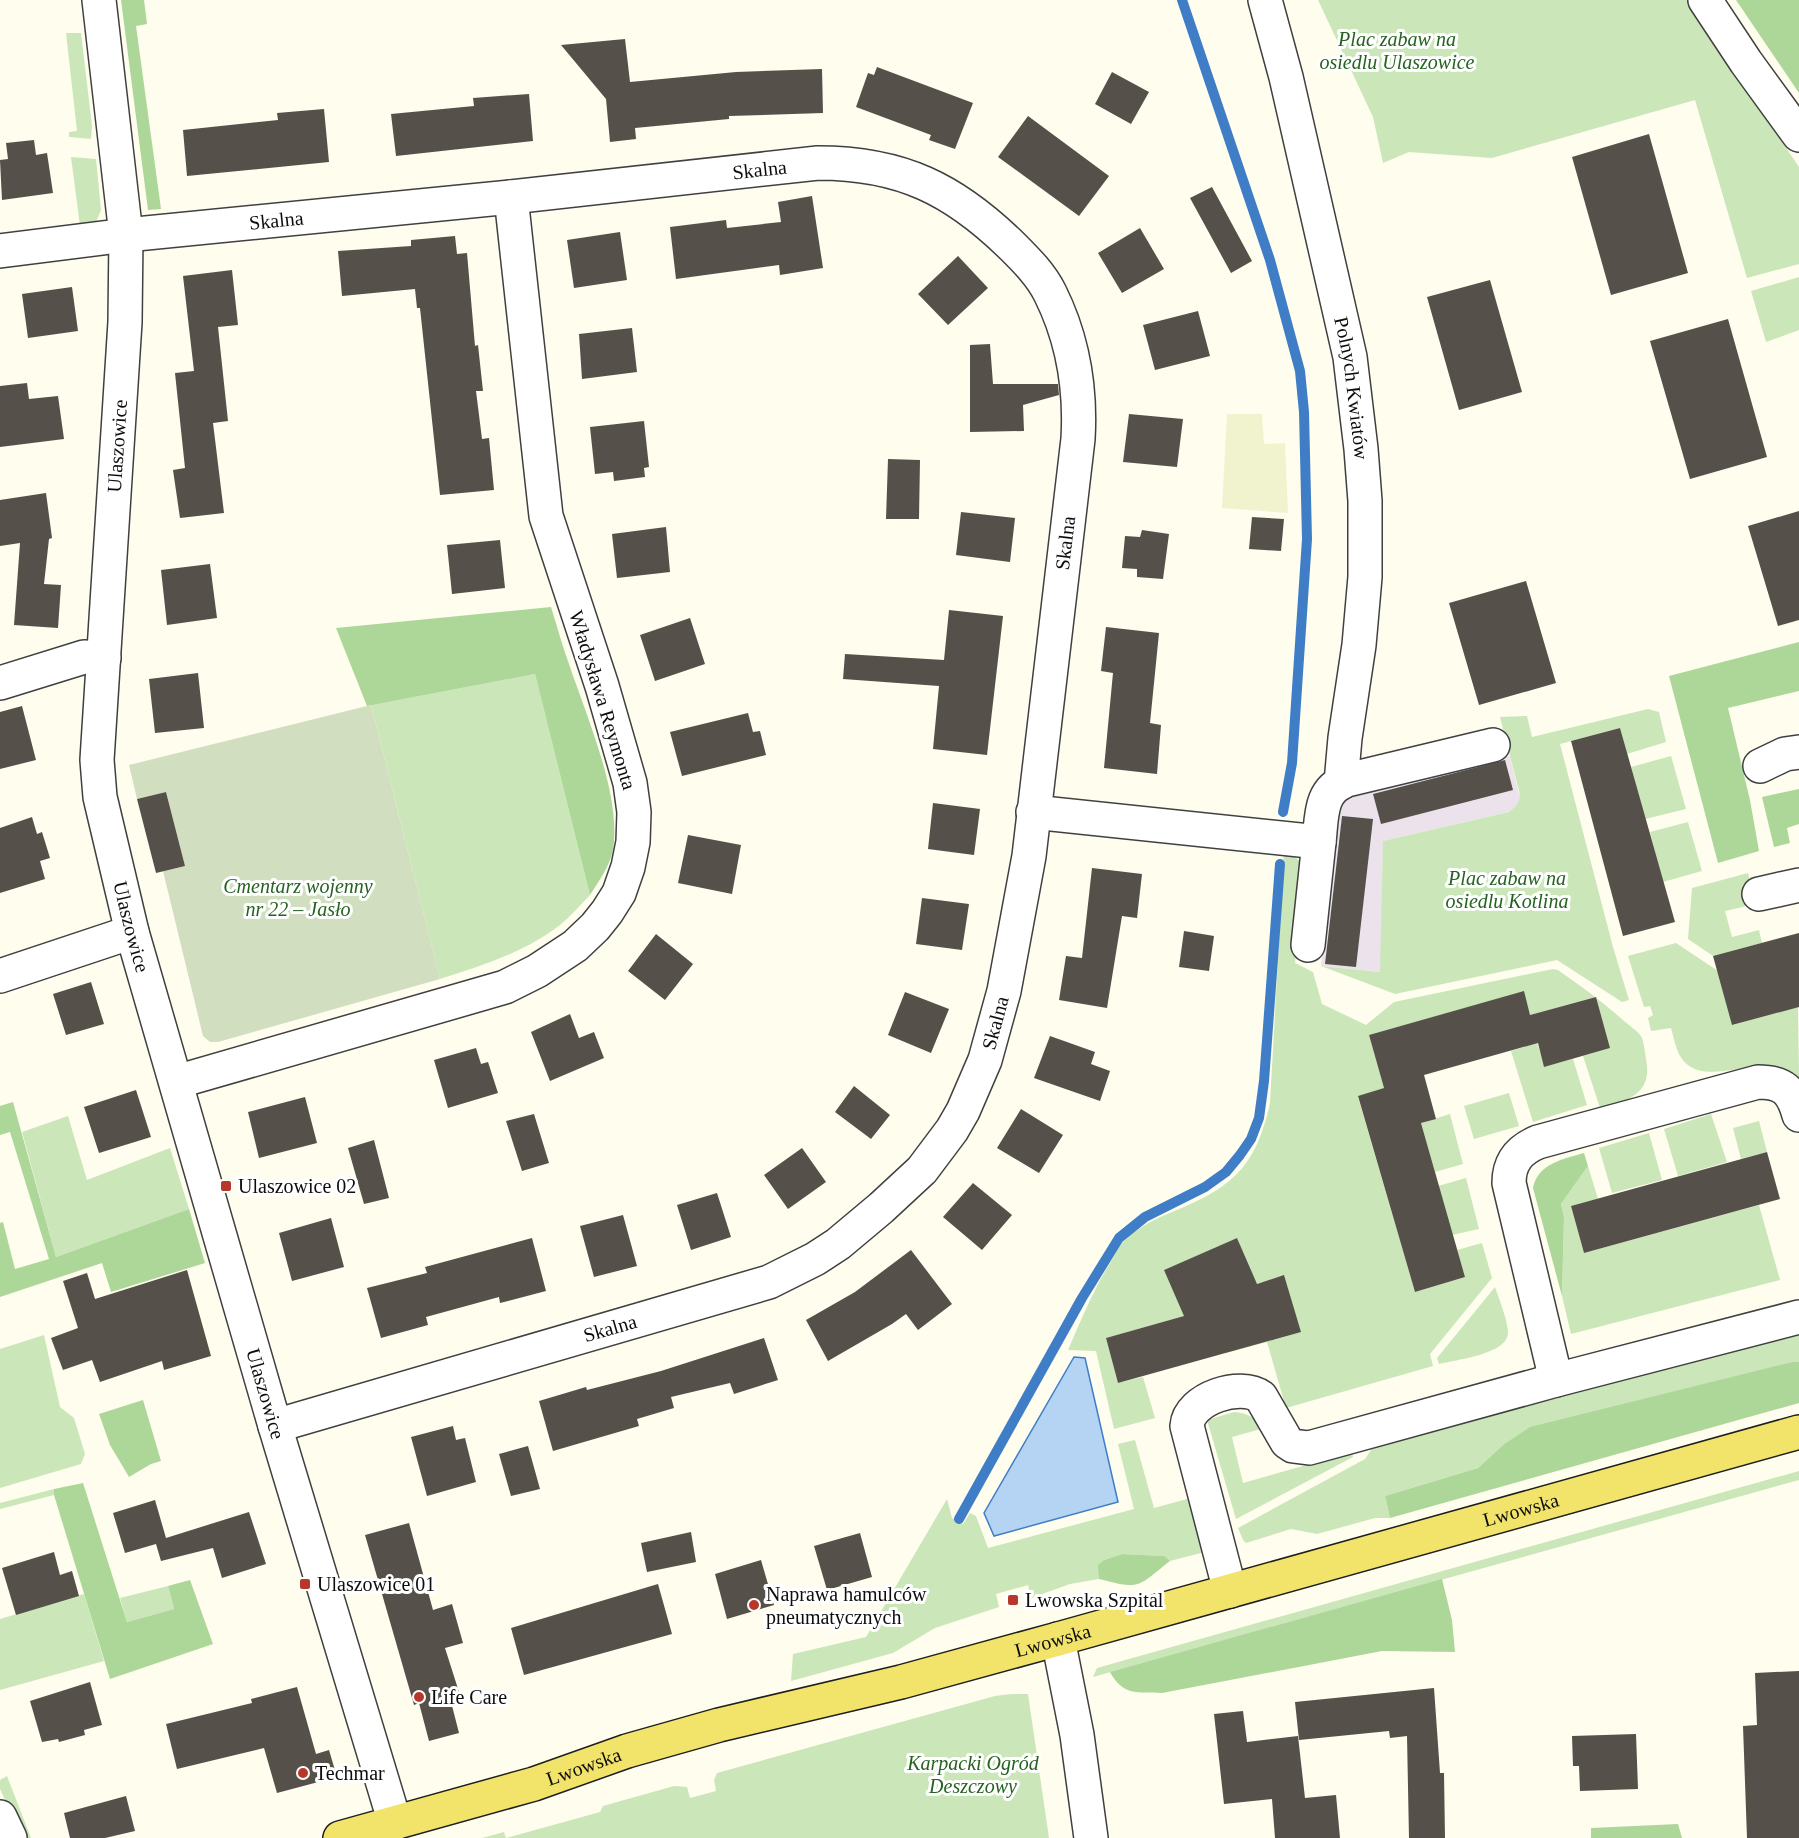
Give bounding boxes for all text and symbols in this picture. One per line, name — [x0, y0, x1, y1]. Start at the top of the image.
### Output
park label: Plac zabaw na osiedlu Ulaszowice — [1320, 28, 1475, 73]
street label: Skalna — [731, 156, 788, 183]
street label: Skalna — [248, 207, 305, 234]
street label: Polnych Kwiatów — [1330, 315, 1373, 461]
street label: Ulaszowice — [103, 399, 131, 493]
street label: Skalna — [1051, 515, 1079, 571]
street label: Władysława Reymonta — [564, 608, 641, 793]
park label: Plac zabaw na osiedlu Kotlina — [1446, 867, 1568, 912]
park label: Cmentarz wojenny nr 22 – Jasło — [223, 875, 373, 920]
street label: Ulaszowice — [109, 879, 154, 975]
street label: Skalna — [977, 994, 1013, 1052]
place label: Ulaszowice 02 — [238, 1175, 356, 1197]
marker: Ulaszowice 02 — [219, 1179, 233, 1193]
street label: Skalna — [581, 1310, 639, 1346]
street label: Ulaszowice — [242, 1346, 289, 1442]
street label: Lwowska — [1480, 1489, 1561, 1531]
place label: Ulaszowice 01 — [317, 1573, 435, 1595]
marker: Ulaszowice 01 — [298, 1577, 312, 1591]
place label: Naprawa hamulców pneumatycznych — [766, 1583, 927, 1629]
place label: Lwowska Szpital — [1025, 1589, 1164, 1612]
marker: Lwowska Szpital — [1006, 1593, 1020, 1607]
marker: Naprawa hamulców pneumatycznych — [747, 1598, 761, 1612]
street label: Lwowska — [1012, 1619, 1093, 1661]
place label: Life Care — [431, 1686, 507, 1708]
marker: Life Care — [412, 1690, 426, 1704]
street label: Lwowska — [543, 1743, 624, 1790]
park label: Karpacki Ogród Deszczowy — [906, 1752, 1040, 1798]
place label: Techmar — [315, 1762, 385, 1784]
marker: Techmar — [296, 1766, 310, 1780]

